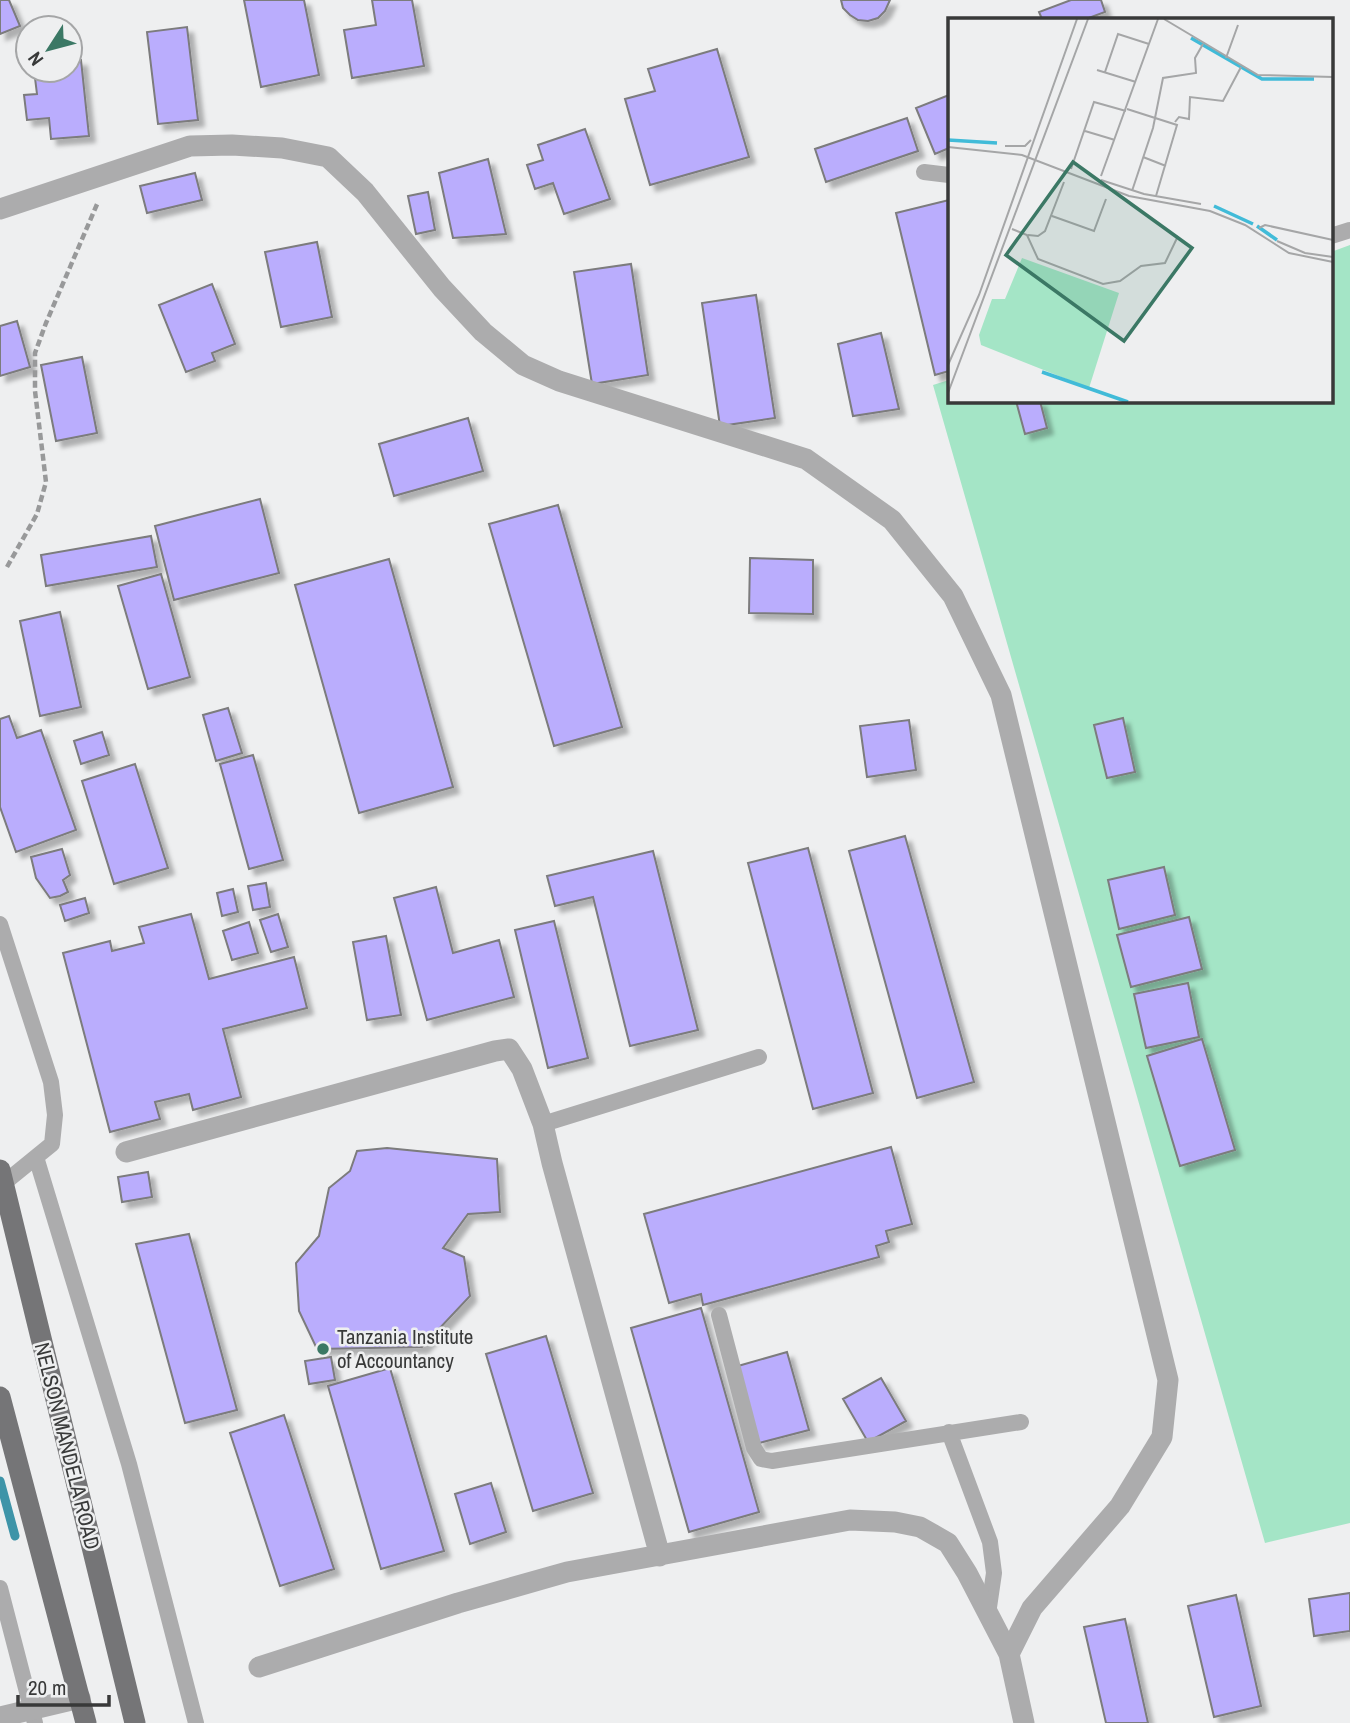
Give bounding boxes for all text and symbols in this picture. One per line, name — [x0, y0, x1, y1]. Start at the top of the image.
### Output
north arrow — [14, 14, 84, 84]
inset map — [948, 18, 1332, 402]
text: N — [21, 47, 49, 71]
place label: Tanzania Institute of Accountancy — [337, 1322, 473, 1375]
street label: NELSON MANDELA ROAD — [28, 1339, 107, 1552]
marker: Tanzania Institute of Accountancy — [315, 1341, 331, 1357]
scale bar — [18, 1664, 108, 1708]
text: 20 m — [28, 1673, 66, 1702]

